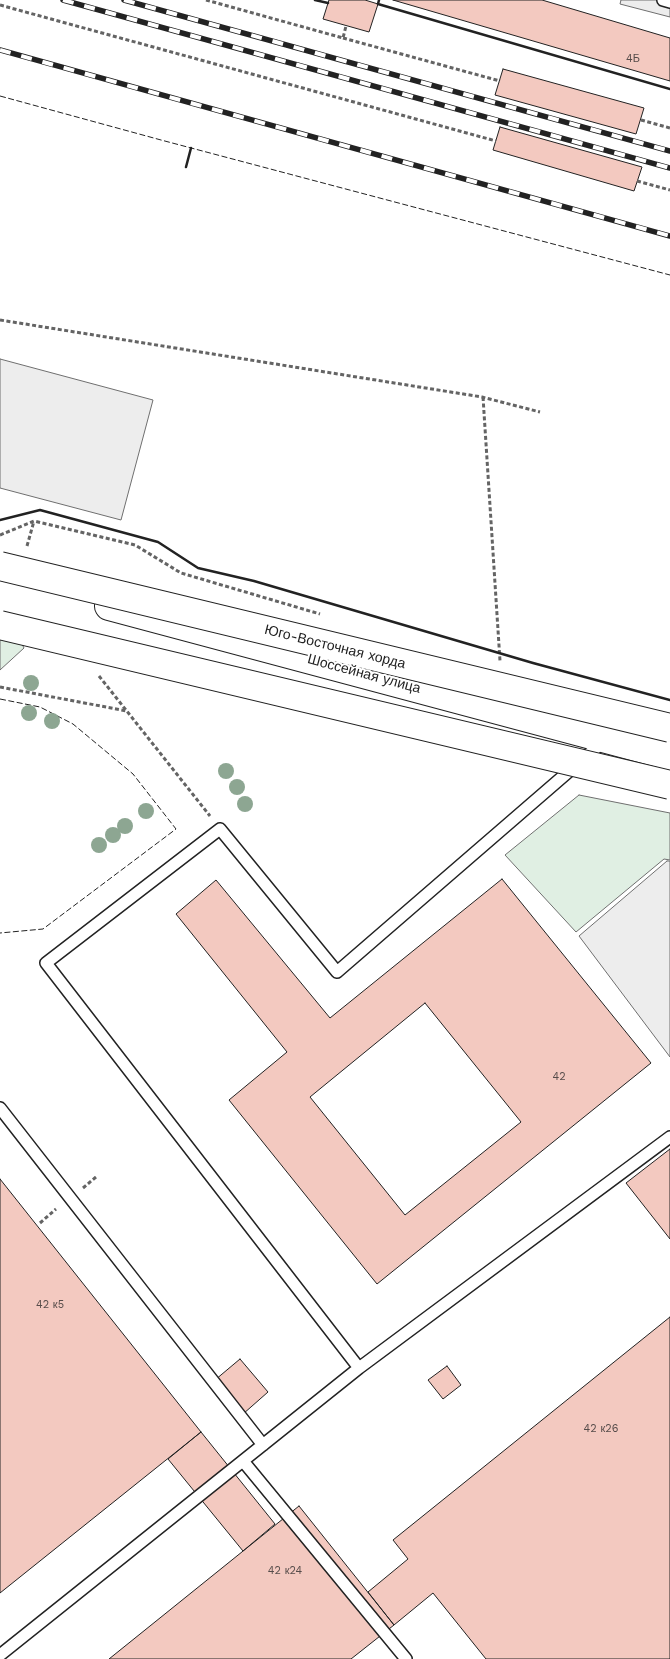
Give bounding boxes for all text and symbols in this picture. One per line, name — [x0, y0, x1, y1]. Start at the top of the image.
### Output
house number: 4Б — [626, 52, 640, 66]
street label: Юго-Восточная хорда — [263, 621, 407, 673]
street label: Шоссейная улица — [306, 651, 422, 697]
house number: 42 — [552, 1070, 566, 1084]
house number: 42 к5 — [36, 1298, 64, 1312]
house number: 42 к26 — [584, 1422, 618, 1436]
house number: 42 к24 — [268, 1564, 302, 1578]

